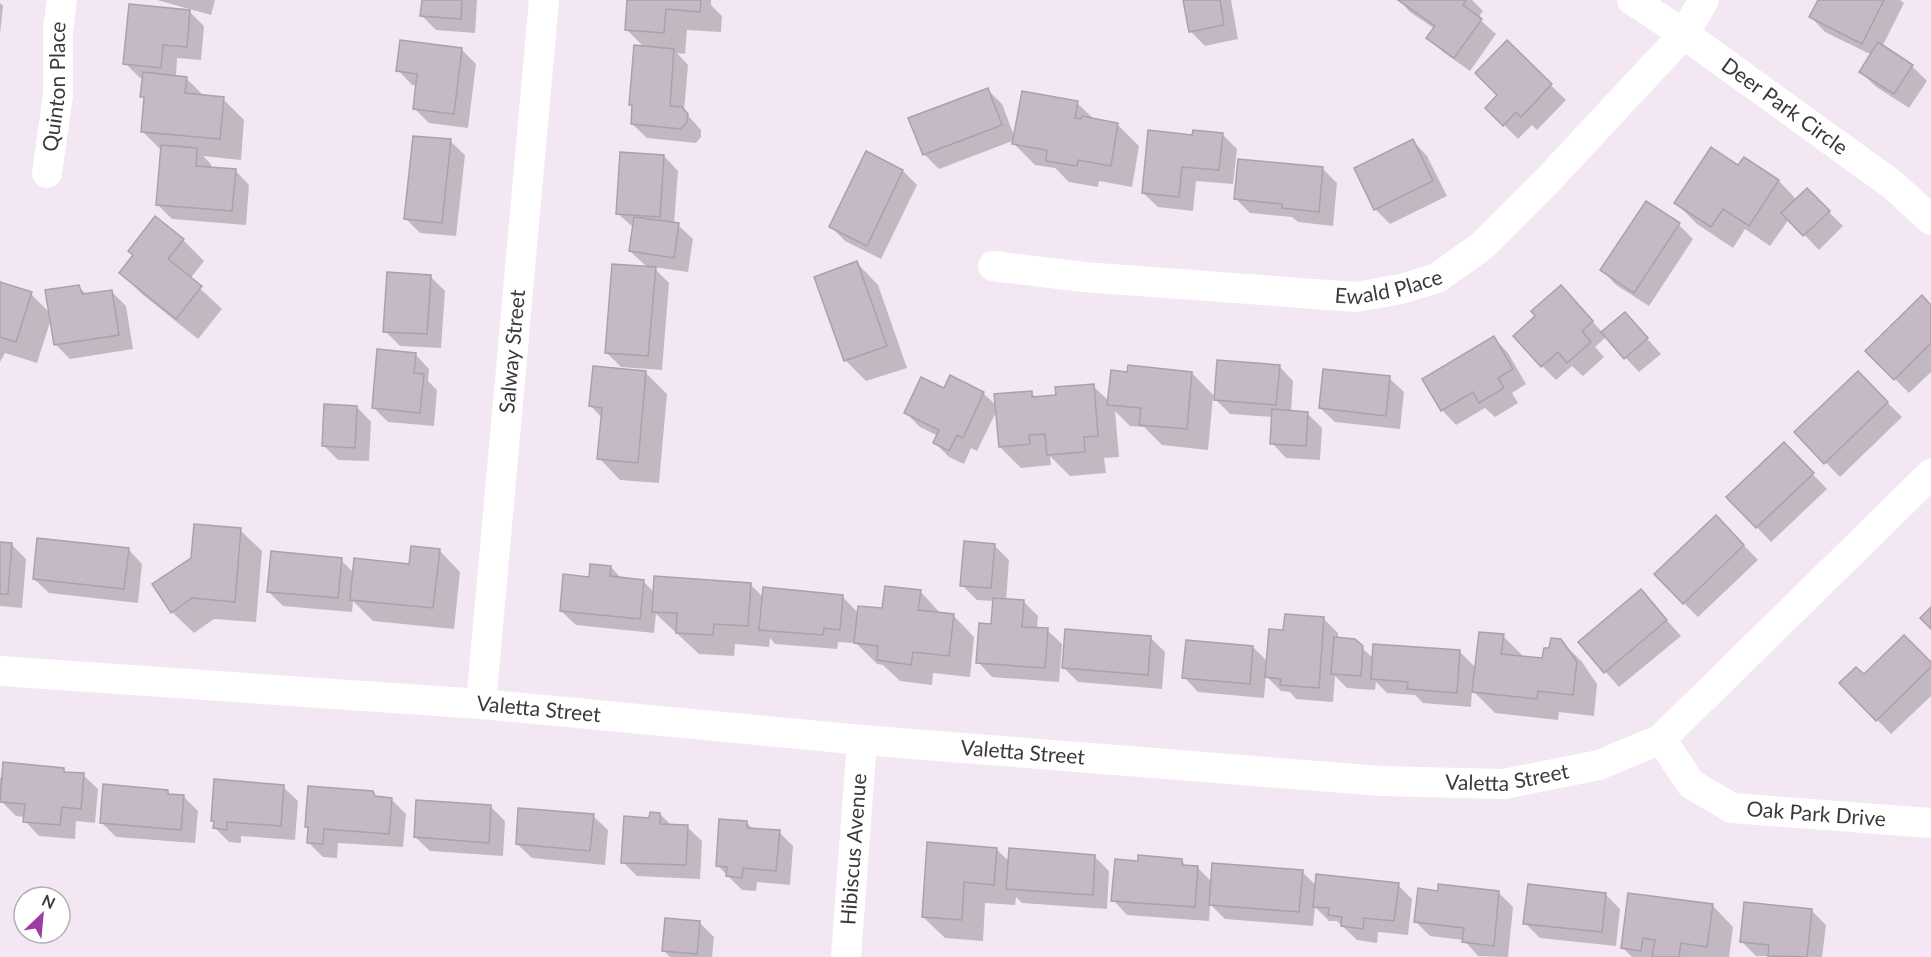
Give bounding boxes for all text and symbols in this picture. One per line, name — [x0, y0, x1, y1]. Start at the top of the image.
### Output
street label: Quinton Place — [36, 20, 70, 153]
street label: Deer Park Circle — [1717, 51, 1853, 159]
street label: Ewald Place — [1334, 263, 1445, 309]
street label: Salway Street — [493, 288, 529, 414]
street label: Valetta Street — [476, 690, 602, 726]
street label: Valetta Street — [960, 734, 1086, 769]
street label: Valetta Street — [1445, 757, 1571, 795]
street label: Hibiscus Avenue — [834, 772, 870, 926]
street label: Oak Park Drive — [1746, 795, 1887, 831]
north arrow — [12, 885, 72, 945]
text: N — [39, 890, 58, 912]

